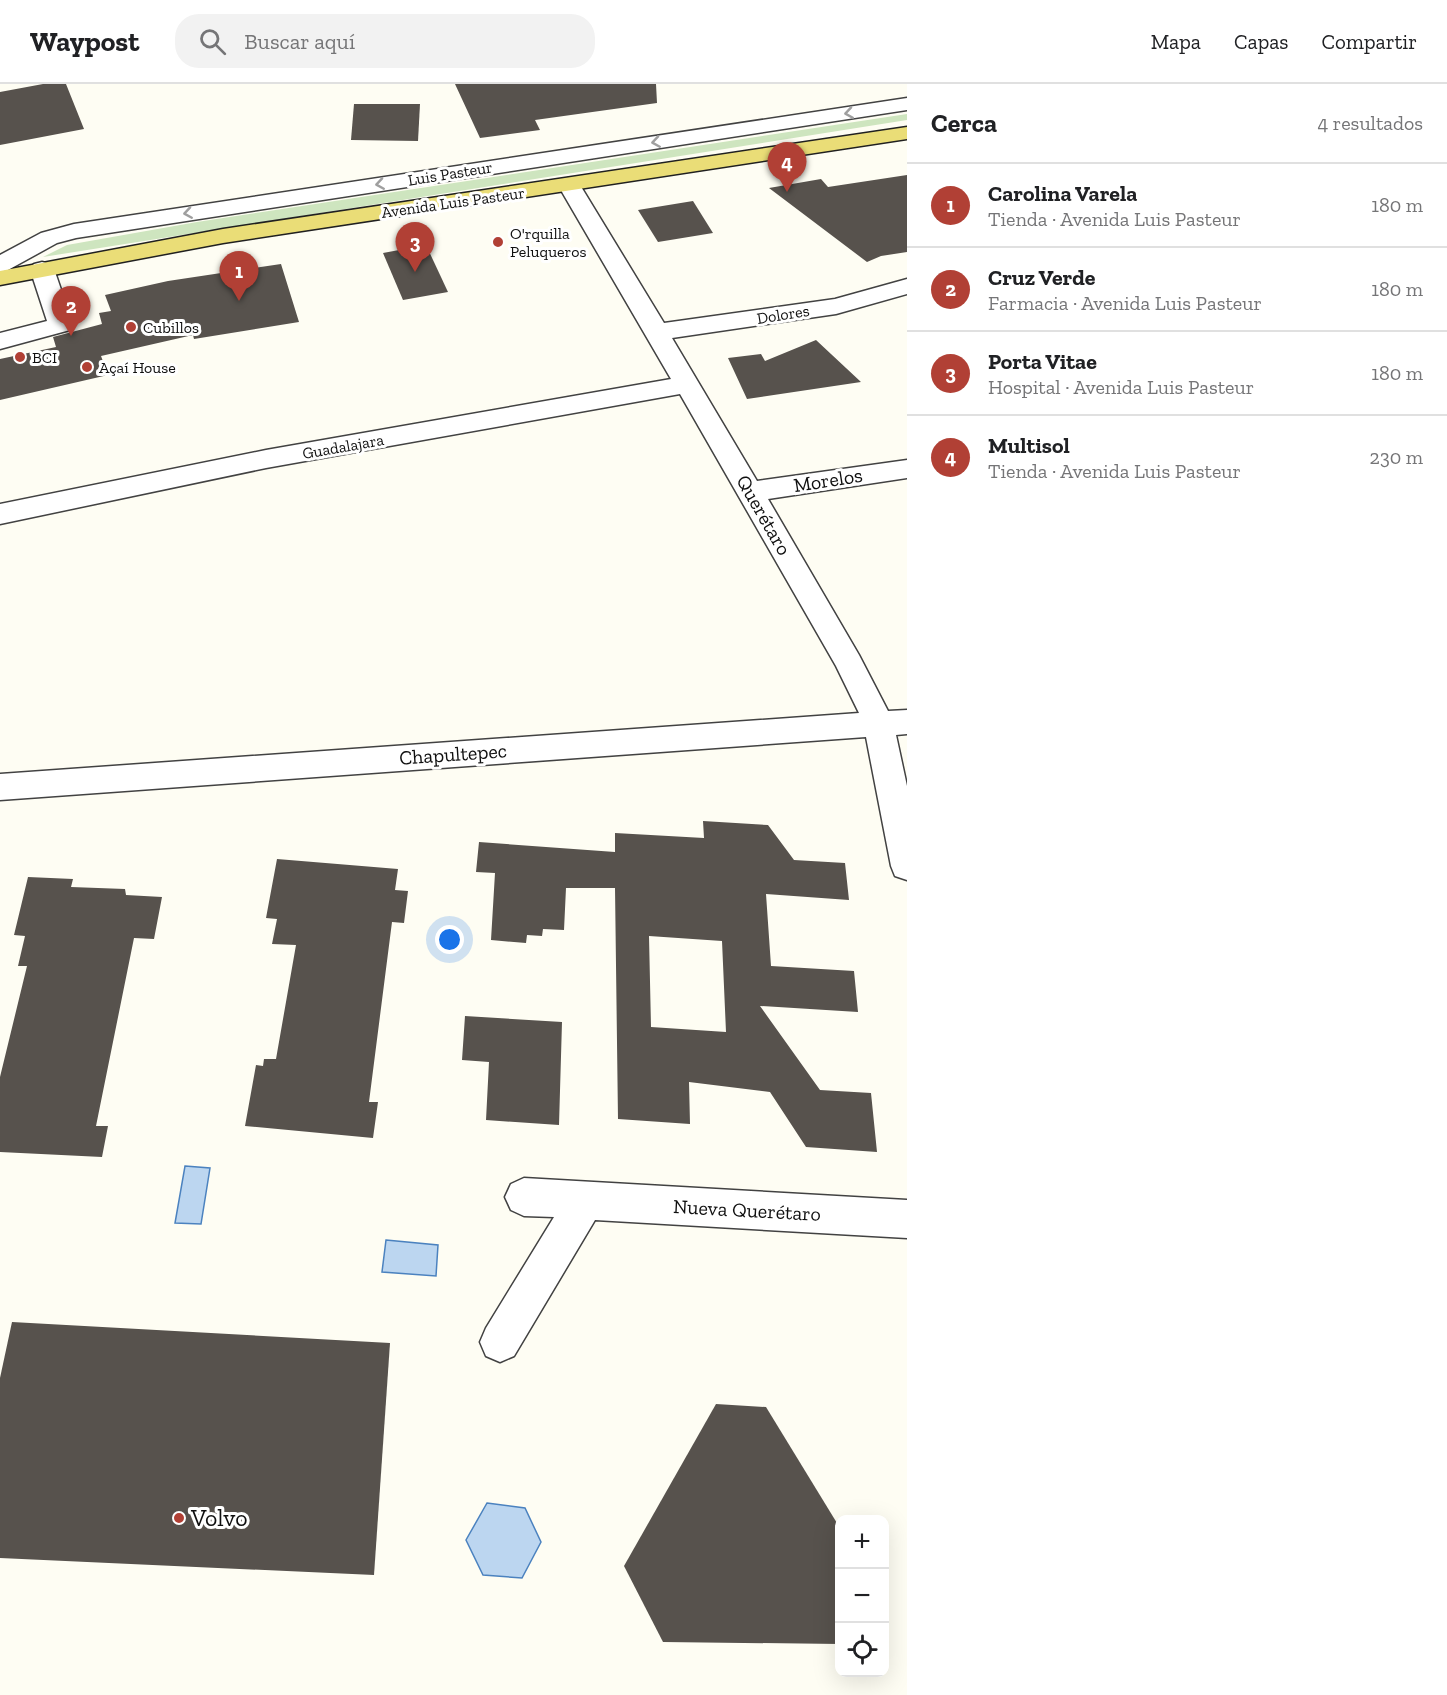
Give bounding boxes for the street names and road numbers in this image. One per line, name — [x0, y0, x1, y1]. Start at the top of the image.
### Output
street label: Luis Pasteur — [406, 157, 494, 190]
street label: Avenida Luis Pasteur — [380, 183, 526, 222]
street label: Dolores — [755, 301, 811, 328]
street label: Guadalajara — [301, 430, 386, 463]
street label: Morelos — [792, 463, 864, 497]
street label: Querétaro — [731, 471, 797, 559]
street label: Chapultepec — [398, 738, 508, 770]
street label: Nueva Querétaro — [673, 1194, 821, 1226]

